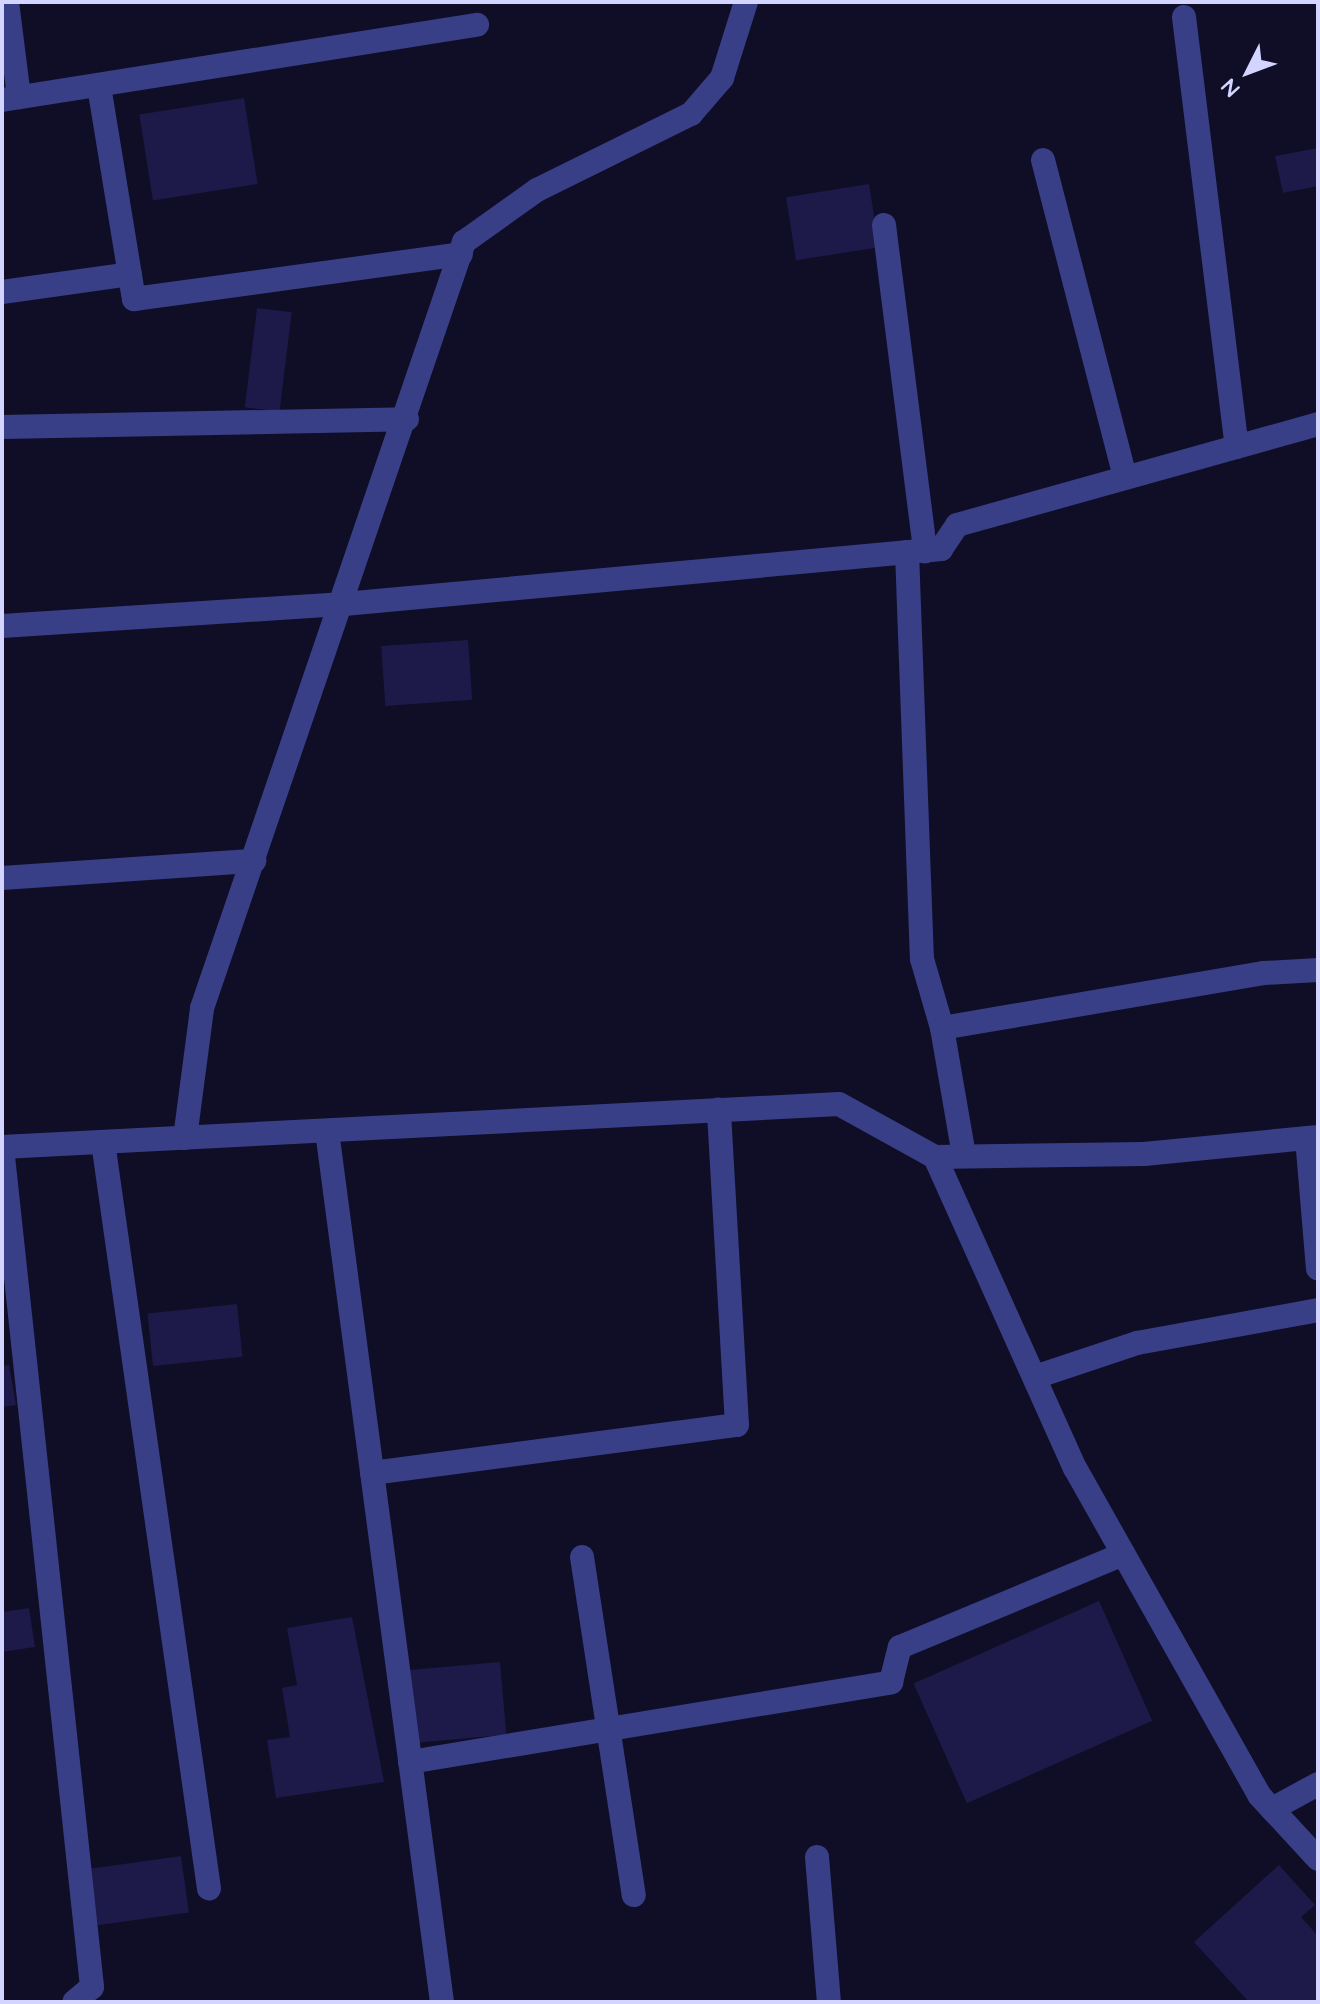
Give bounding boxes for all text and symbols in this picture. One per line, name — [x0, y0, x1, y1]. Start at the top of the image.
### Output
north arrow — [1208, 32, 1288, 112]
text: N — [1214, 73, 1246, 103]

